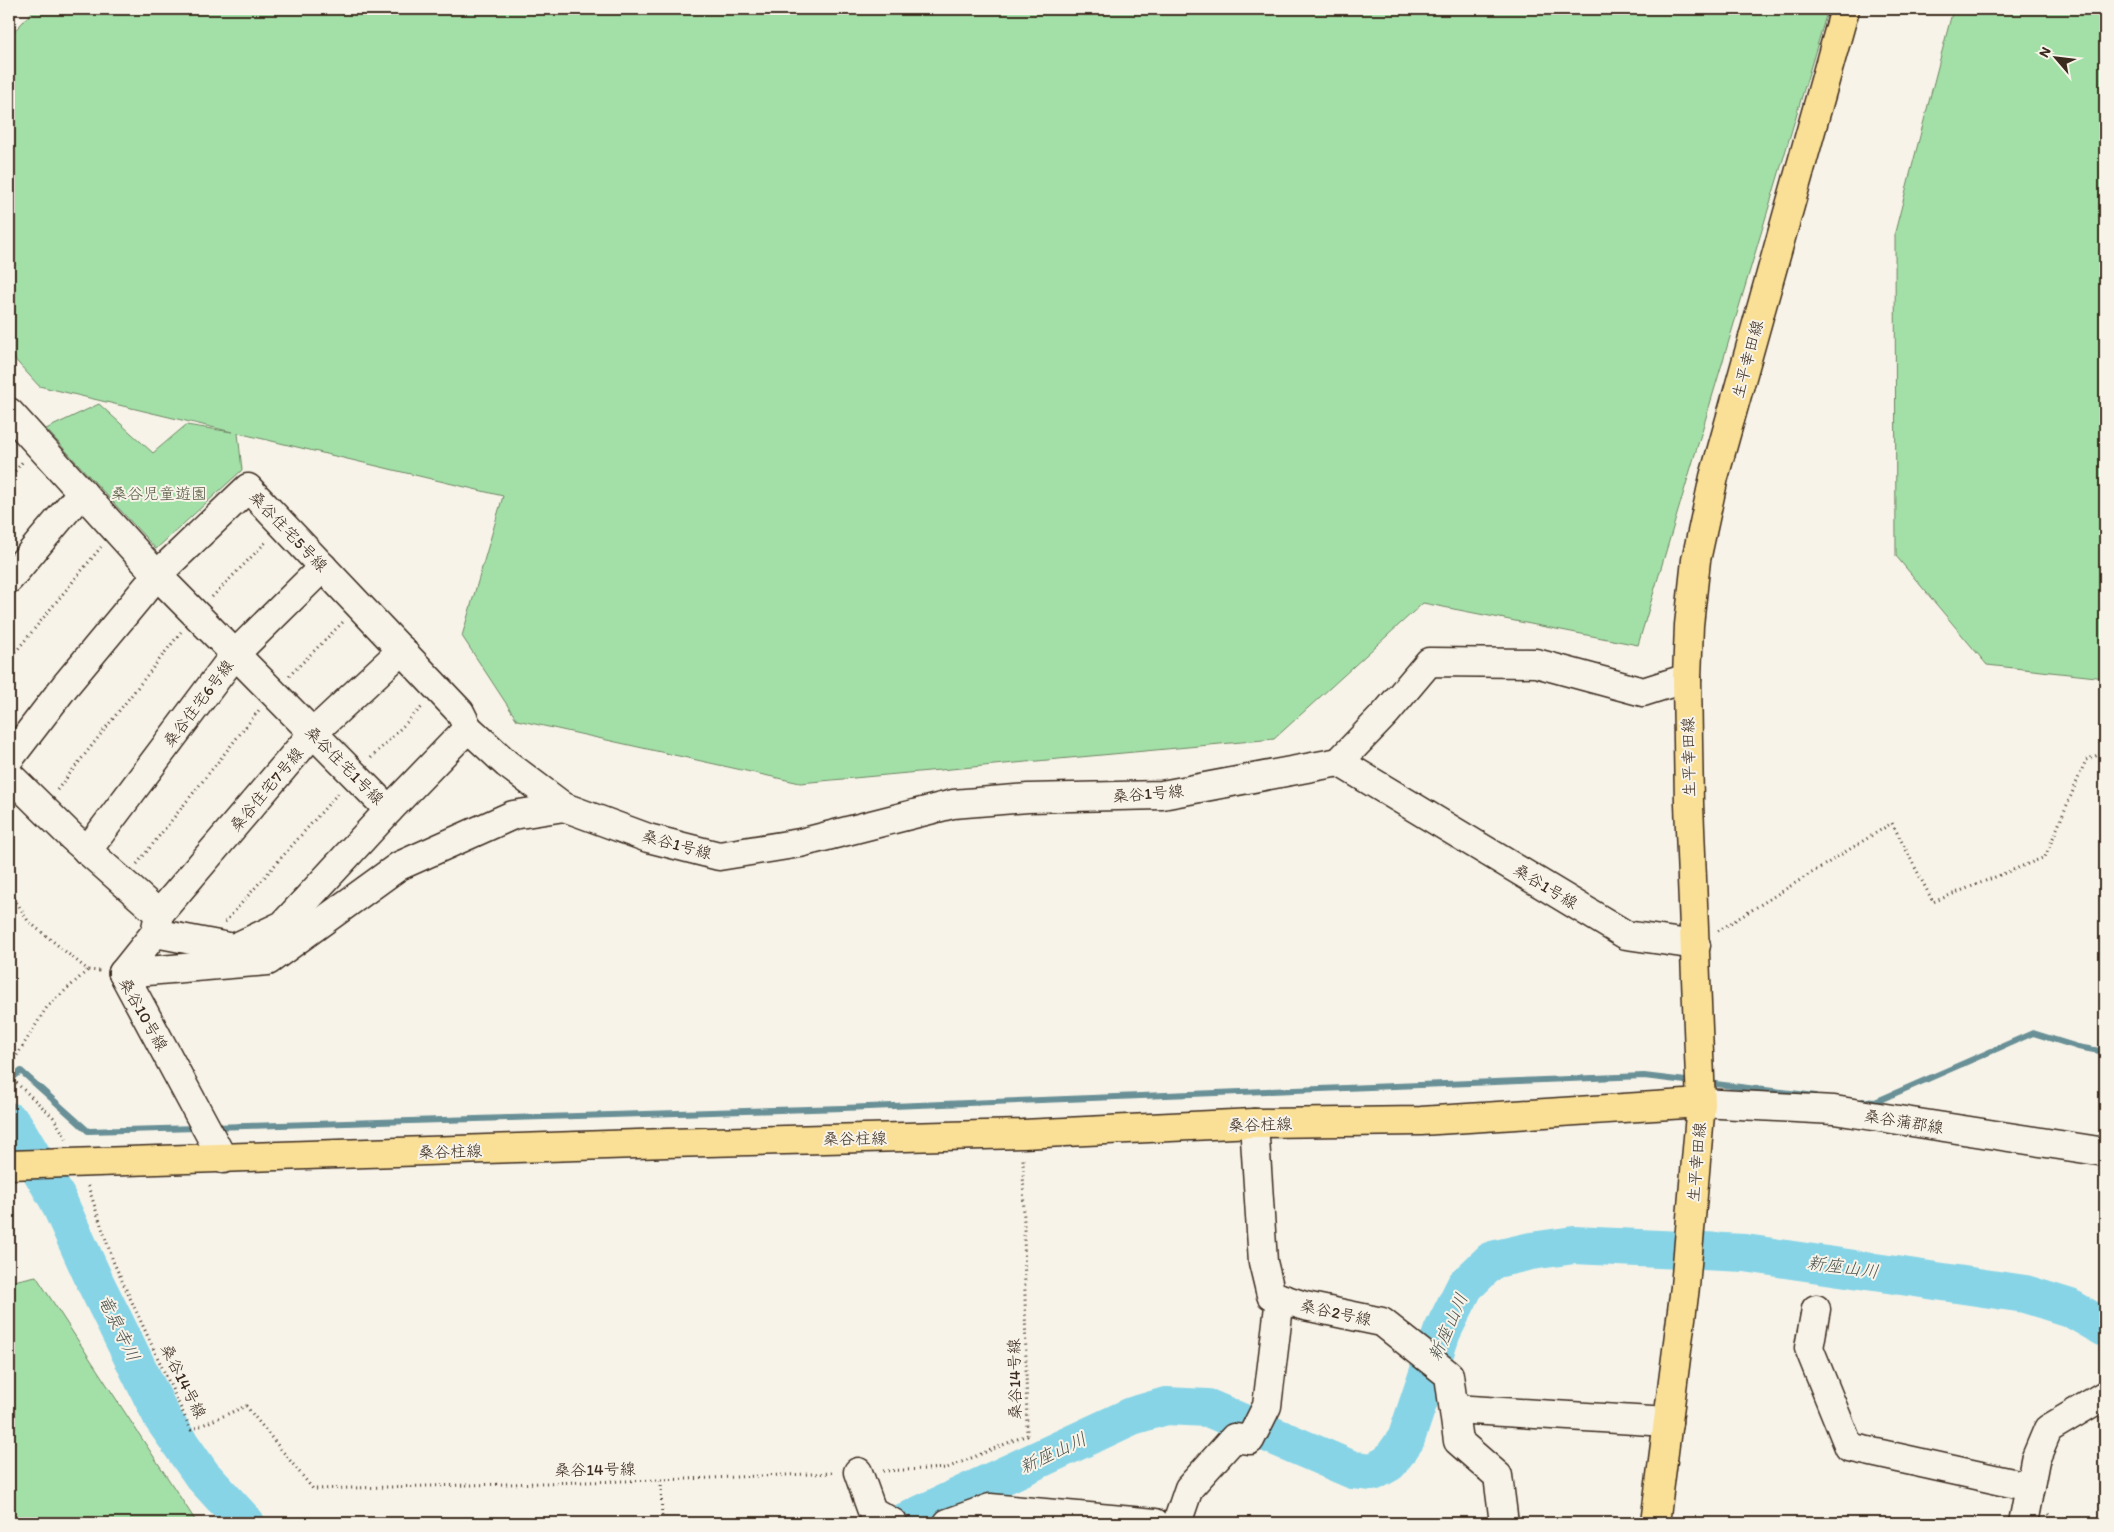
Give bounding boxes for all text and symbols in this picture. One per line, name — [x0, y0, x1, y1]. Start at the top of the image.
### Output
north arrow — [2032, 32, 2082, 82]
text: N — [2035, 44, 2055, 60]
street label: 生平幸田線 — [1728, 318, 1767, 400]
park label: 桑谷児童遊園 — [111, 484, 207, 503]
street label: 桑谷住宅5号線 — [246, 487, 332, 575]
street label: 桑谷住宅6号線 — [159, 656, 237, 751]
street label: 生平幸田線 — [1678, 717, 1699, 797]
street label: 桑谷住宅1号線 — [301, 722, 388, 809]
street label: 桑谷住宅7号線 — [226, 743, 307, 835]
street label: 桑谷1号線 — [1112, 781, 1184, 806]
street label: 桑谷1号線 — [640, 826, 714, 863]
street label: 桑谷1号線 — [1510, 860, 1581, 913]
street label: 桑谷10号線 — [115, 974, 172, 1054]
street label: 桑谷蒲郡線 — [1863, 1106, 1945, 1137]
street label: 桑谷柱線 — [1228, 1114, 1292, 1135]
street label: 生平幸田線 — [1684, 1121, 1709, 1203]
street label: 桑谷柱線 — [823, 1128, 887, 1149]
street label: 桑谷柱線 — [418, 1141, 482, 1162]
water label: 新座山川 — [1806, 1251, 1880, 1283]
water label: 新座山川 — [1423, 1290, 1473, 1364]
water label: 竜泉寺川 — [93, 1291, 145, 1365]
street label: 桑谷2号線 — [1299, 1296, 1373, 1329]
street label: 桑谷14号線 — [1004, 1338, 1025, 1420]
street label: 桑谷14号線 — [157, 1341, 210, 1422]
water label: 新座山川 — [1016, 1428, 1090, 1478]
street label: 桑谷14号線 — [554, 1459, 636, 1480]

